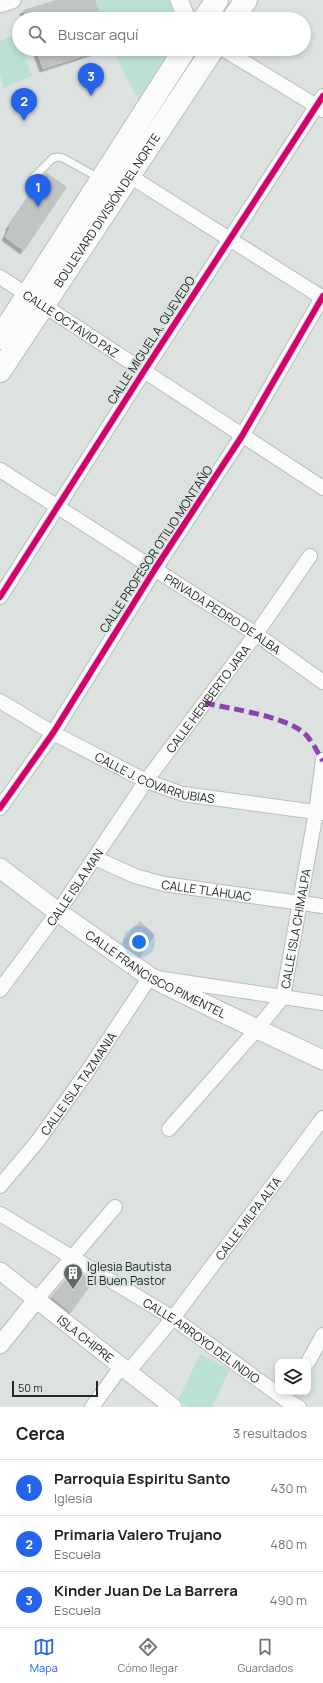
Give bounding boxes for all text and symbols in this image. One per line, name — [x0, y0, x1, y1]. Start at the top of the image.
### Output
search box — [12, 12, 311, 56]
icon: search — [26, 23, 48, 45]
text: Buscar aquí — [58, 24, 139, 45]
pin: 3 — [78, 63, 104, 96]
pin: 2 — [11, 88, 37, 121]
street label: BOULEVARD DIVISIÓN DEL NORTE — [49, 130, 164, 290]
pin: 1 — [25, 174, 51, 207]
street label: CALLE MIGUEL A. QUEVEDO — [103, 272, 199, 407]
street label: CALLE OCTAVIO PAZ — [20, 286, 122, 361]
street label: CALLE PROFESOR OTILIO MONTAÑO — [95, 462, 217, 636]
street label: PRIVADA PEDRO DE ALBA — [161, 569, 285, 658]
street label: CALLE HERIBERTO JARA — [162, 641, 254, 756]
street label: CALLE J. COVARRUBIAS — [92, 748, 216, 807]
street label: CALLE ISLA MAN — [42, 845, 107, 929]
street label: CALLE ISLA CHIMALPA — [276, 867, 314, 990]
street label: CALLE TLÁHUAC — [161, 875, 253, 905]
street label: CALLE FRANCISCO PIMENTEL — [82, 926, 229, 1022]
your location — [129, 932, 149, 952]
street label: CALLE ISLA TAZMANIA — [36, 1028, 120, 1138]
street label: CALLE MILPA ALTA — [211, 1173, 285, 1263]
place label: Iglesia Bautista El Buen Pastor — [87, 1258, 171, 1289]
building icon: Iglesia Bautista El Buen Pastor — [62, 1262, 84, 1290]
street label: CALLE ARROYO DEL INDIO — [140, 1293, 264, 1387]
street label: ISLA CHIPRE — [54, 1311, 118, 1366]
map controls — [275, 1359, 311, 1395]
button: layers — [275, 1359, 311, 1395]
scale bar — [12, 1379, 98, 1398]
text: 50 m — [18, 1380, 43, 1395]
text: Cerca — [16, 1422, 65, 1445]
text: 3 resultados — [233, 1424, 307, 1442]
text: Parroquia Espiritu Santo — [54, 1468, 230, 1489]
text: 1 — [26, 1479, 32, 1497]
text: 430 m — [271, 1479, 307, 1497]
text: Iglesia — [54, 1489, 92, 1507]
text: Primaria Valero Trujano — [54, 1524, 222, 1545]
text: 2 — [25, 1535, 33, 1553]
text: 480 m — [270, 1535, 307, 1553]
text: Escuela — [54, 1545, 101, 1563]
text: Kinder Juan De La Barrera — [54, 1580, 238, 1601]
text: 3 — [25, 1591, 33, 1609]
text: 490 m — [270, 1591, 307, 1609]
text: Escuela — [54, 1601, 101, 1619]
tab: Mapa — [30, 1636, 58, 1675]
tab: Cómo llegar — [117, 1636, 178, 1675]
tab: Guardados — [238, 1636, 293, 1675]

